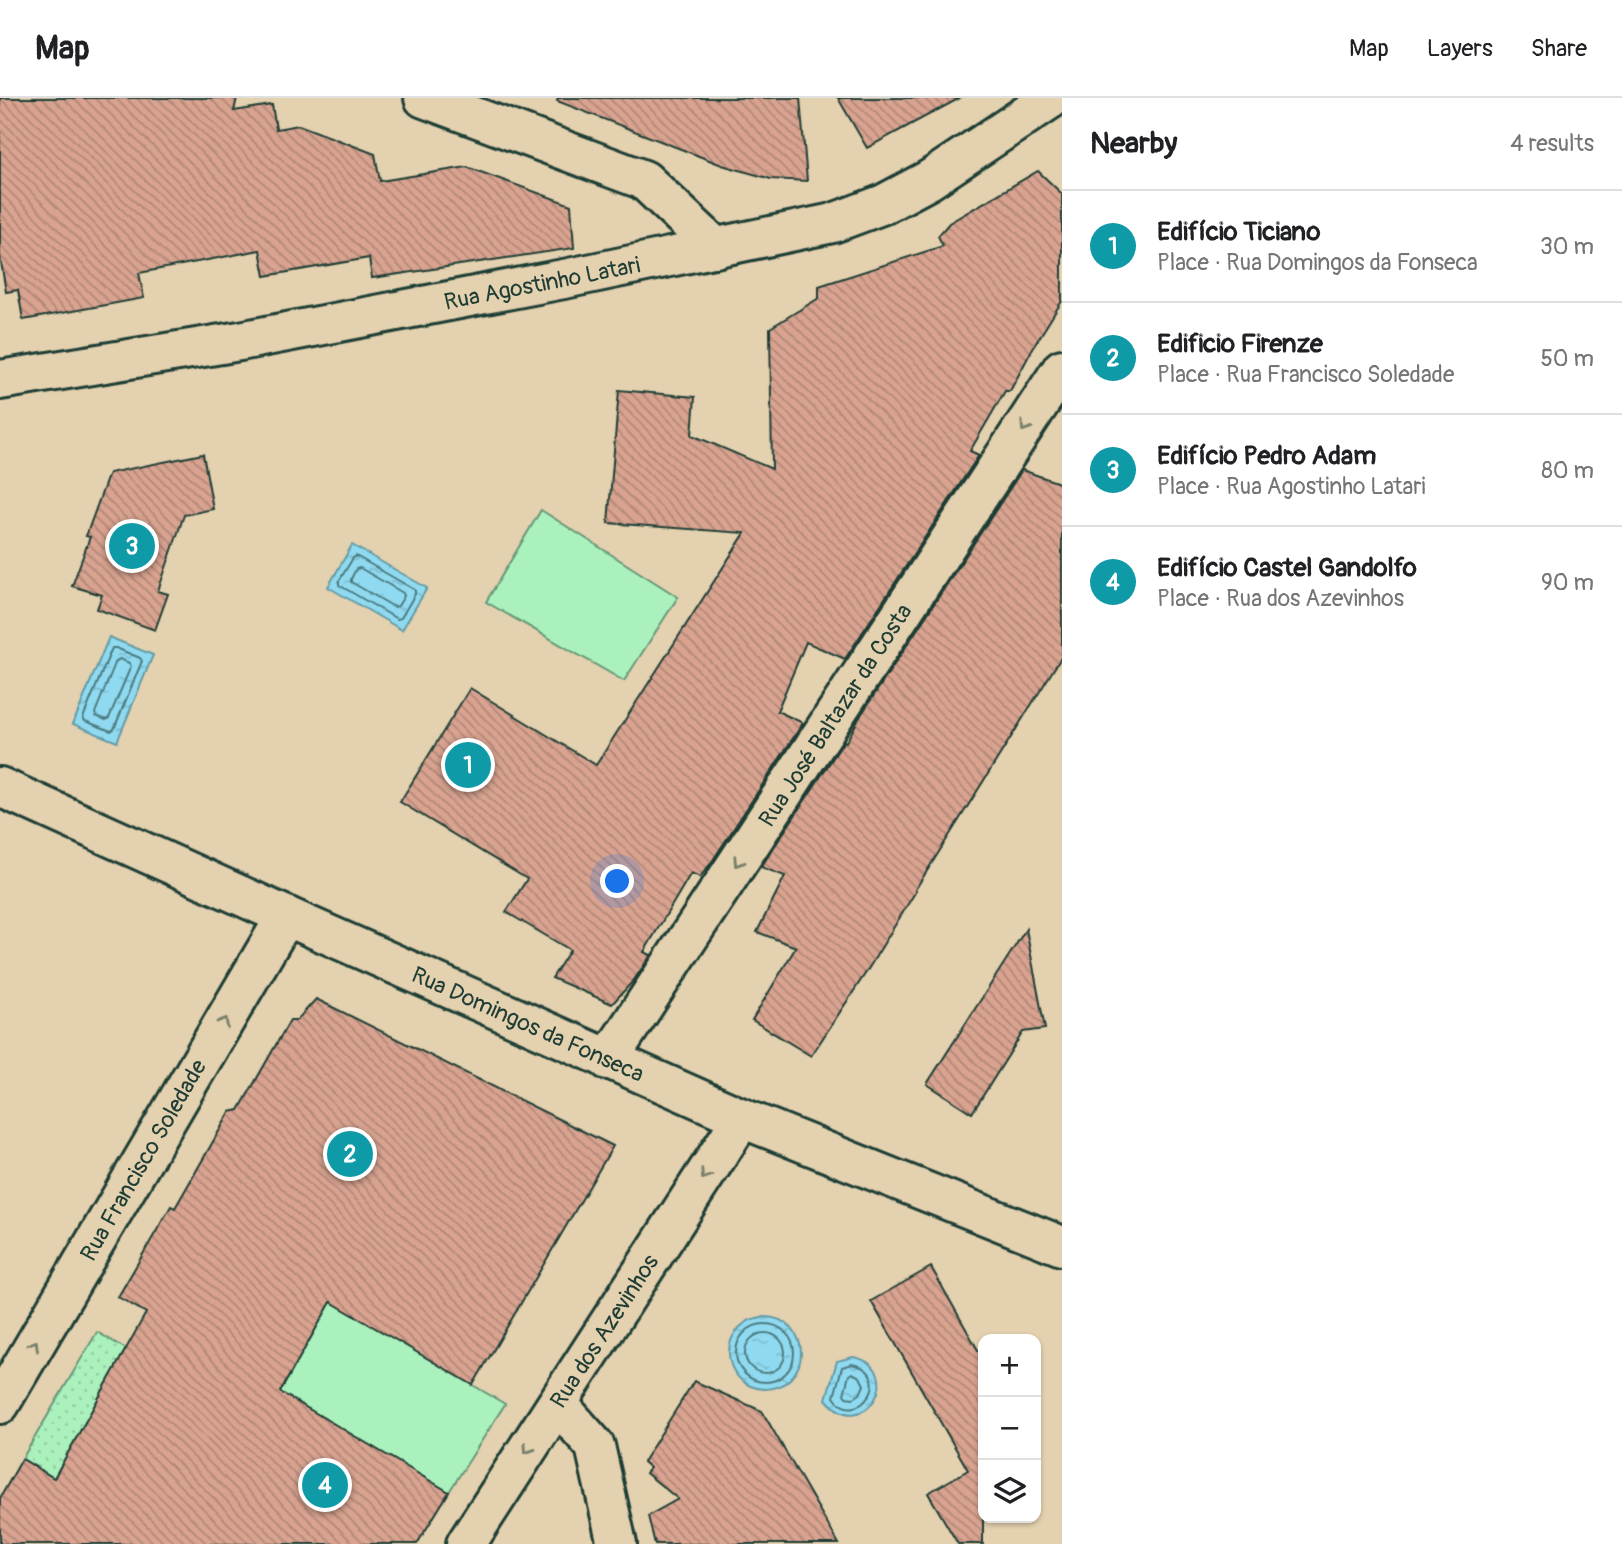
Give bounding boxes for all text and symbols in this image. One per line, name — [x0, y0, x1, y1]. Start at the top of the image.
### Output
text: Map — [35, 28, 90, 69]
text: Map — [1349, 34, 1389, 63]
text: Layers — [1427, 34, 1493, 63]
text: Share — [1531, 34, 1587, 63]
text: Nearby — [1090, 125, 1177, 162]
text: 4 results — [1510, 129, 1594, 158]
text: Edifício Ticiano — [1157, 216, 1321, 248]
text: 1 — [1109, 232, 1118, 261]
text: 30 m — [1540, 232, 1594, 261]
text: Place · Rua Domingos da Fonseca — [1157, 248, 1478, 277]
street label: Rua Agostinho Latari — [442, 250, 643, 317]
text: Edificio Firenze — [1157, 328, 1323, 360]
text: 2 — [1107, 344, 1119, 373]
text: 50 m — [1540, 344, 1594, 373]
text: Place · Rua Francisco Soledade — [1157, 360, 1454, 389]
one-way arrow — [1020, 419, 1033, 432]
text: Edifício Pedro Adam — [1157, 440, 1376, 472]
text: 3 — [1107, 456, 1119, 485]
text: 80 m — [1541, 456, 1594, 485]
text: Place · Rua Agostinho Latari — [1157, 472, 1426, 501]
pin: 3 — [109, 520, 155, 572]
text: Edifício Castel Gandolfo — [1157, 552, 1417, 584]
text: 4 — [1106, 568, 1120, 597]
text: 90 m — [1541, 568, 1594, 597]
text: Place · Rua dos Azevinhos — [1157, 584, 1404, 613]
street label: Rua José Baltazar da Costa — [752, 598, 918, 832]
pin: 1 — [445, 739, 491, 791]
one-way arrow — [733, 855, 746, 868]
your location — [600, 864, 634, 898]
street label: Rua Domingos da Fonseca — [407, 960, 649, 1089]
one-way arrow — [216, 1017, 229, 1030]
street label: Rua Francisco Soledade — [74, 1054, 213, 1266]
pin: 2 — [327, 1128, 373, 1180]
one-way arrow — [700, 1168, 713, 1181]
street label: Rua dos Azevinhos — [544, 1249, 665, 1414]
map controls — [978, 1334, 1041, 1523]
button: + — [978, 1334, 1041, 1397]
one-way arrow — [26, 1340, 39, 1353]
button: − — [978, 1397, 1041, 1460]
one-way arrow — [524, 1441, 537, 1454]
pin: 4 — [302, 1459, 348, 1511]
button: layers — [978, 1460, 1041, 1523]

